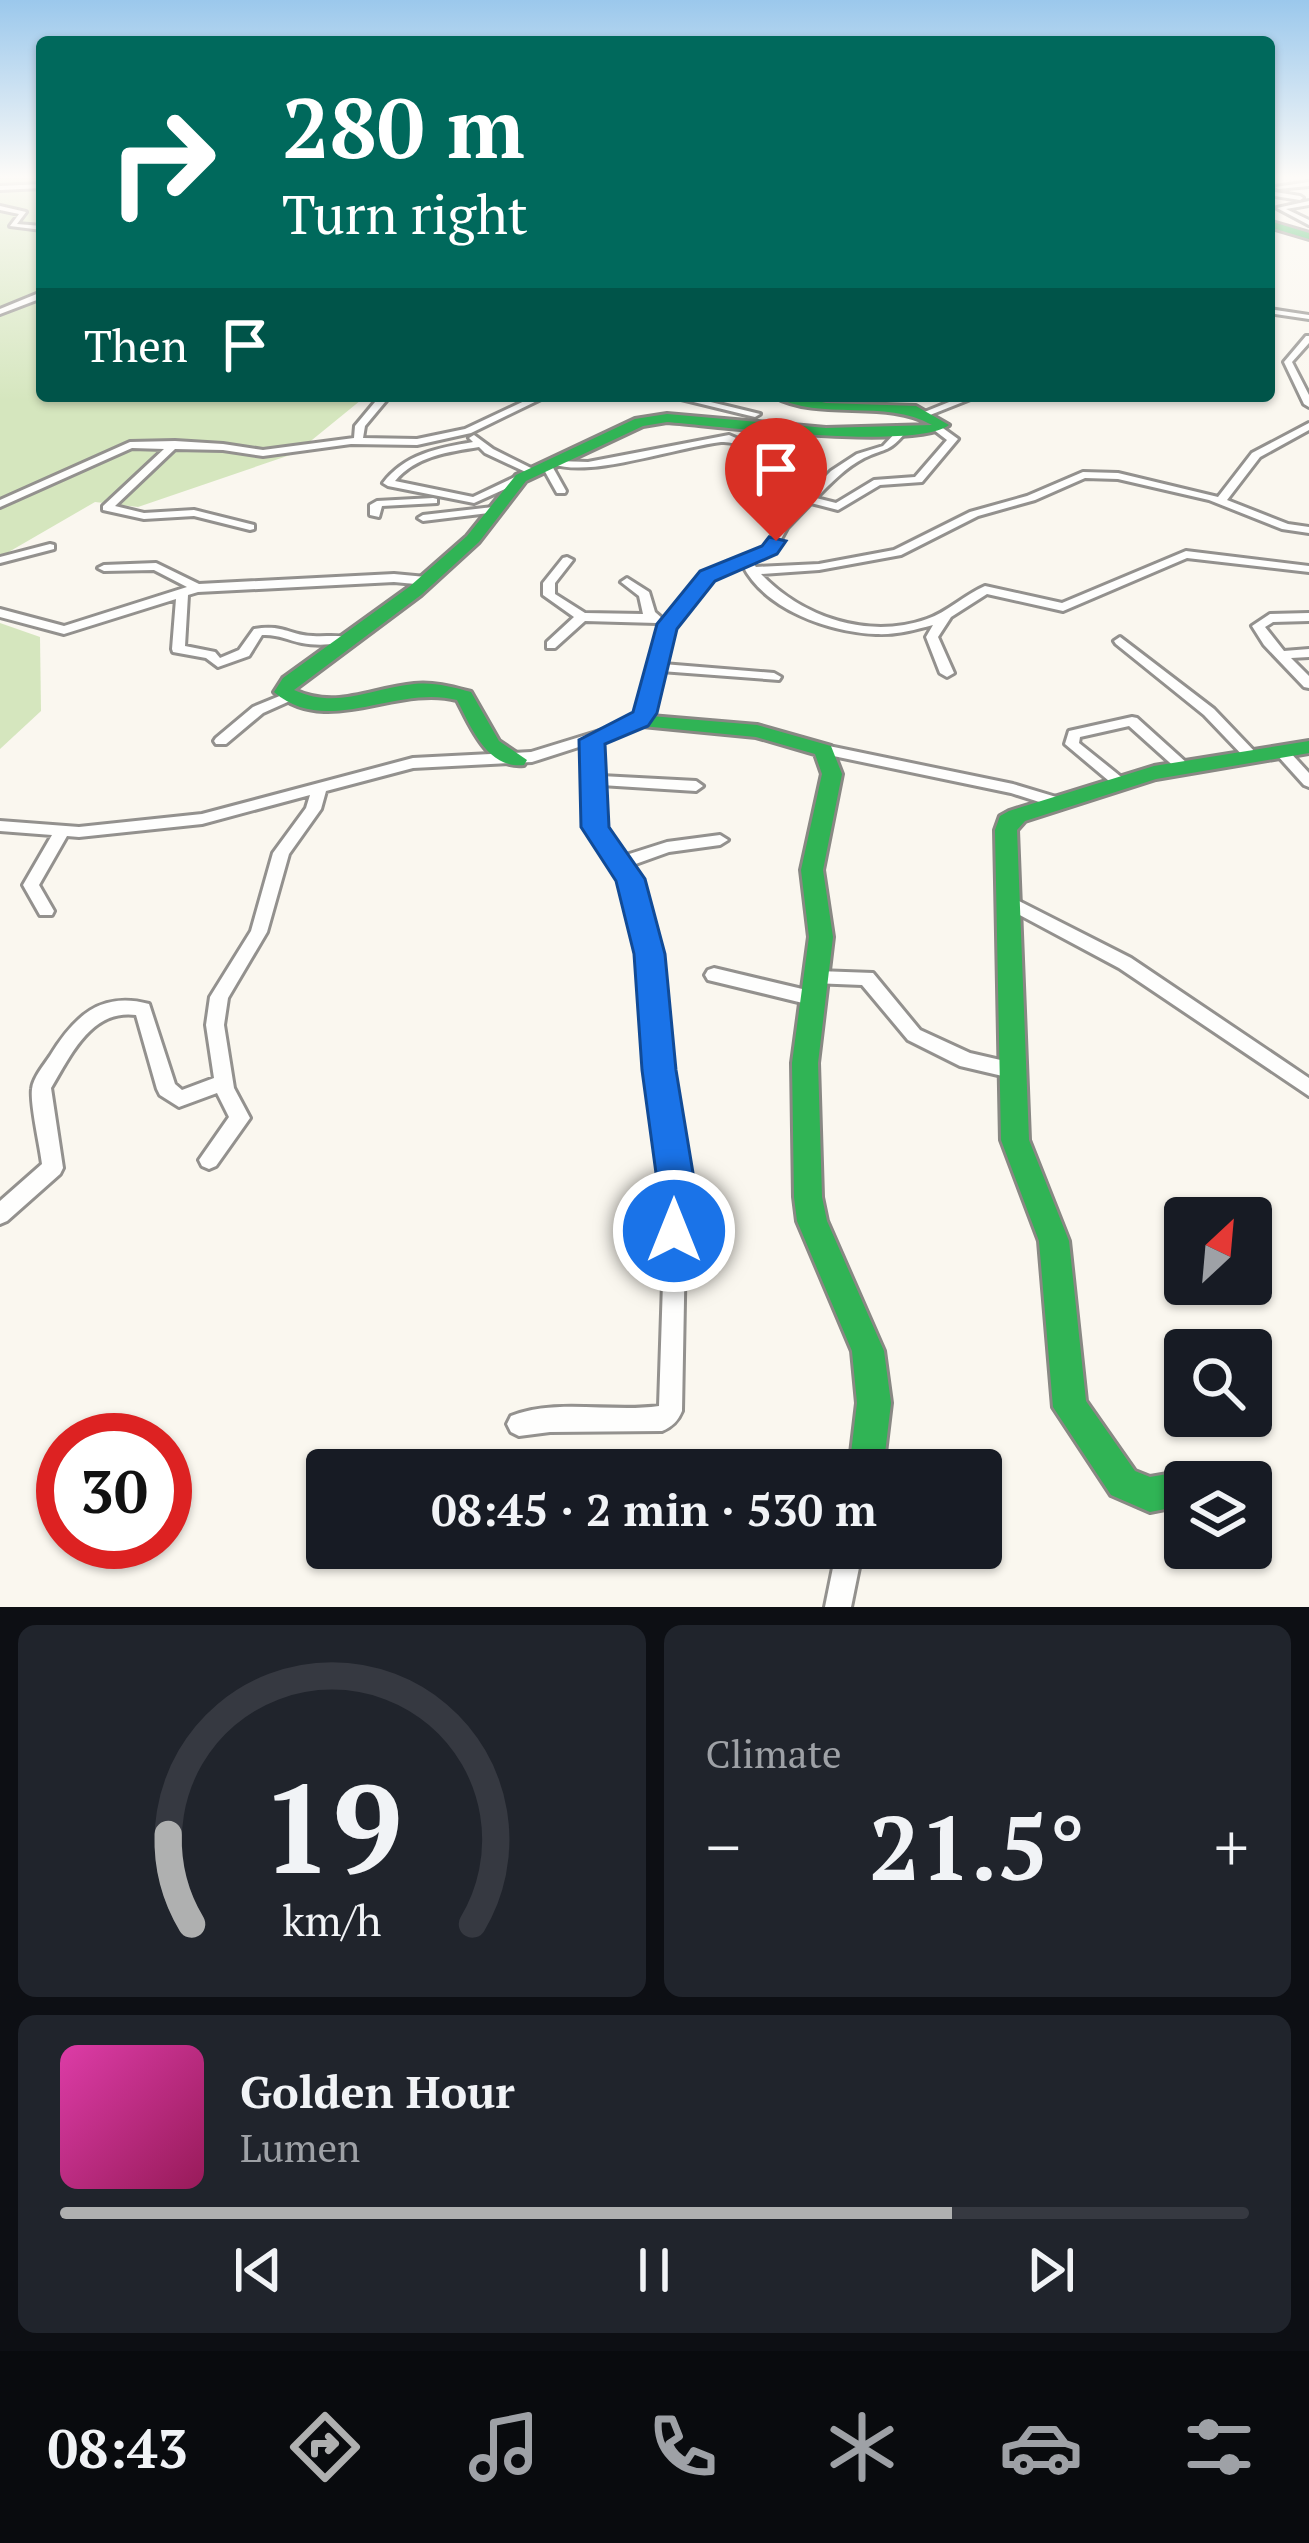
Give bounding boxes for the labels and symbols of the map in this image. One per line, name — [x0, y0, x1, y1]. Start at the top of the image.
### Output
pin — [725, 418, 827, 541]
position arrow — [611, 1168, 737, 1294]
north arrow — [1164, 1197, 1272, 1305]
speed limit sign: 30 — [36, 1413, 192, 1569]

